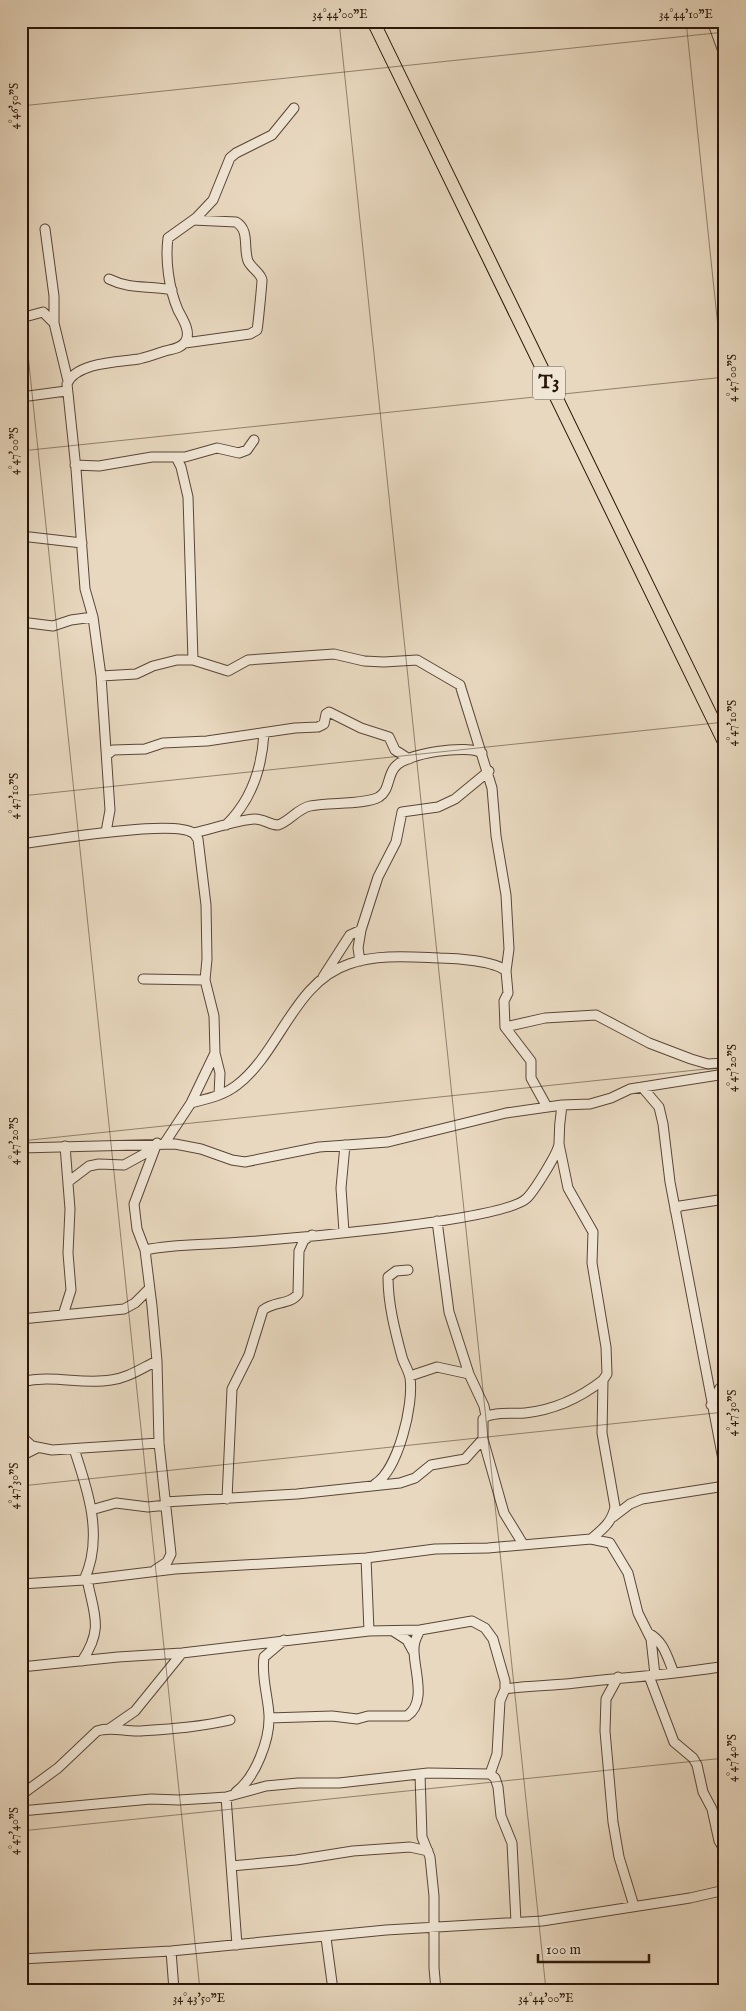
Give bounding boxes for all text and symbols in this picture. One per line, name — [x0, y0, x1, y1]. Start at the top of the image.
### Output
text: 34°44'00"E — [312, 7, 368, 22]
text: 34°44'10"E — [659, 7, 713, 22]
text: 4°46'50"S — [7, 83, 22, 129]
text: 4°47'00"S — [725, 354, 740, 402]
road number: T3 — [533, 366, 565, 399]
text: 4°47'00"S — [7, 427, 22, 475]
text: 4°47'10"S — [725, 700, 740, 746]
text: 4°47'10"S — [7, 773, 22, 819]
text: 4°47'20"S — [725, 1044, 740, 1092]
text: 4°47'20"S — [7, 1117, 22, 1165]
text: 4°47'30"S — [725, 1390, 740, 1436]
text: 4°47'30"S — [7, 1463, 22, 1509]
text: 4°47'40"S — [725, 1734, 740, 1782]
text: 4°47'40"S — [7, 1807, 22, 1855]
scale bar — [538, 1931, 650, 1963]
text: 100 m — [546, 1940, 582, 1959]
text: 34°43'50"E — [173, 1991, 225, 2006]
text: 34°44'00"E — [518, 1991, 574, 2006]

